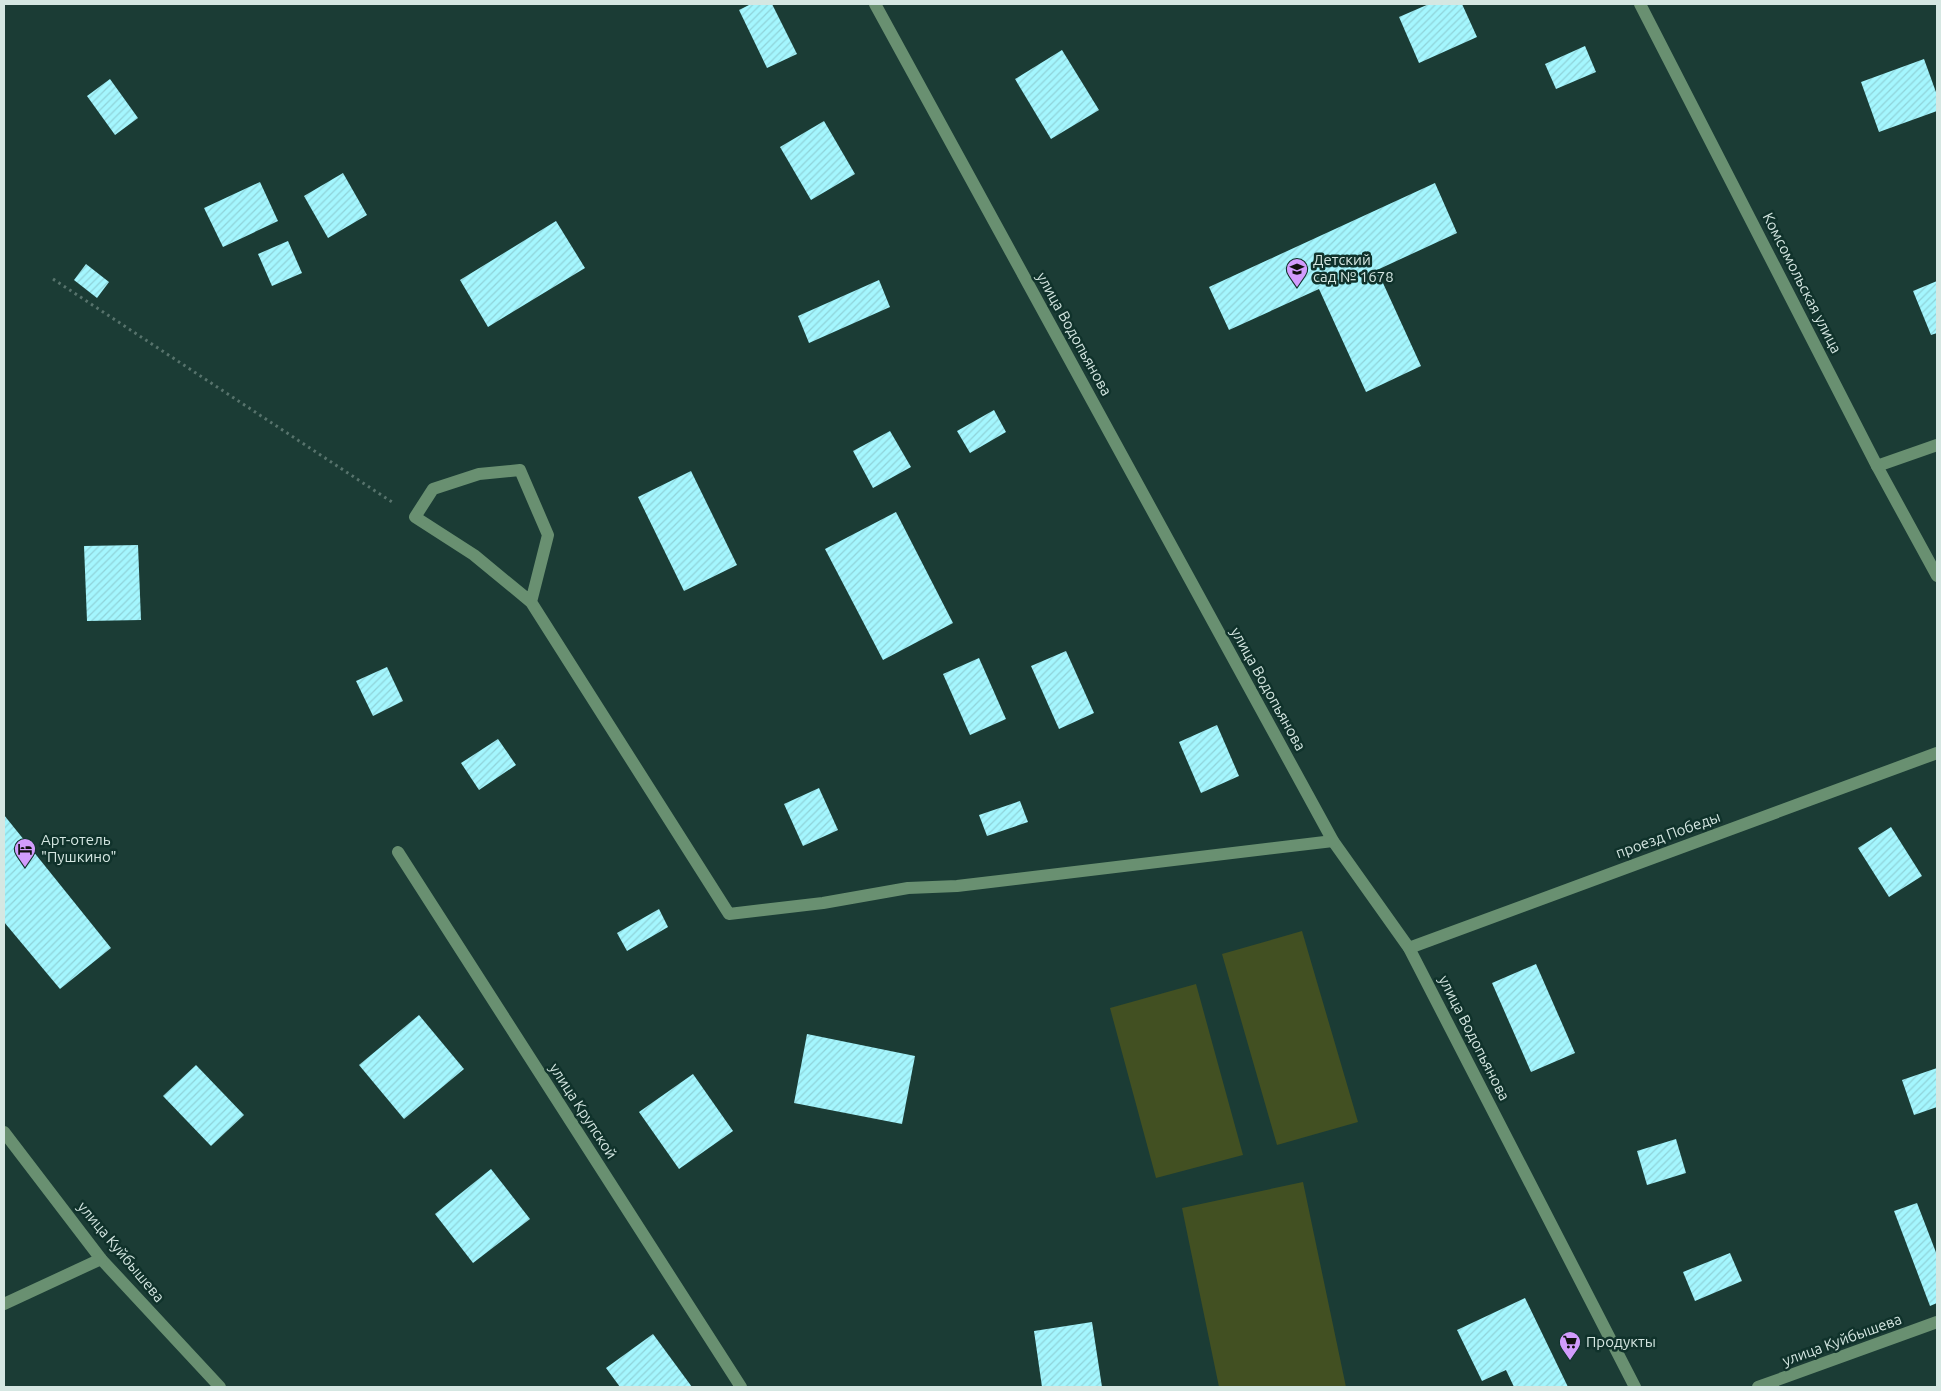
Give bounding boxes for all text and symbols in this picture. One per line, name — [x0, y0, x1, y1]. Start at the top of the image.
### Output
street label: Комсомольская улица — [1760, 210, 1845, 356]
place label: Детский сад № 1678 — [1313, 251, 1394, 285]
school or university icon: Детский сад № 1678 — [1285, 257, 1309, 288]
street label: улица Водопьянова — [1033, 269, 1115, 398]
street label: улица Водопьянова — [1227, 624, 1309, 753]
street label: проезд Победы — [1613, 808, 1722, 861]
place label: Арт-отель "Пушкино" — [41, 831, 117, 865]
hotel icon: Арт-отель "Пушкино" — [13, 837, 37, 868]
street label: улица Водопьянова — [1435, 972, 1513, 1103]
street label: улица Крупской — [546, 1060, 621, 1162]
street label: улица Куйбышева — [75, 1198, 168, 1305]
street label: улица Куйбышева — [1780, 1310, 1904, 1369]
supermarket icon: Продукты — [1558, 1330, 1582, 1361]
place label: Продукты — [1586, 1333, 1656, 1350]

